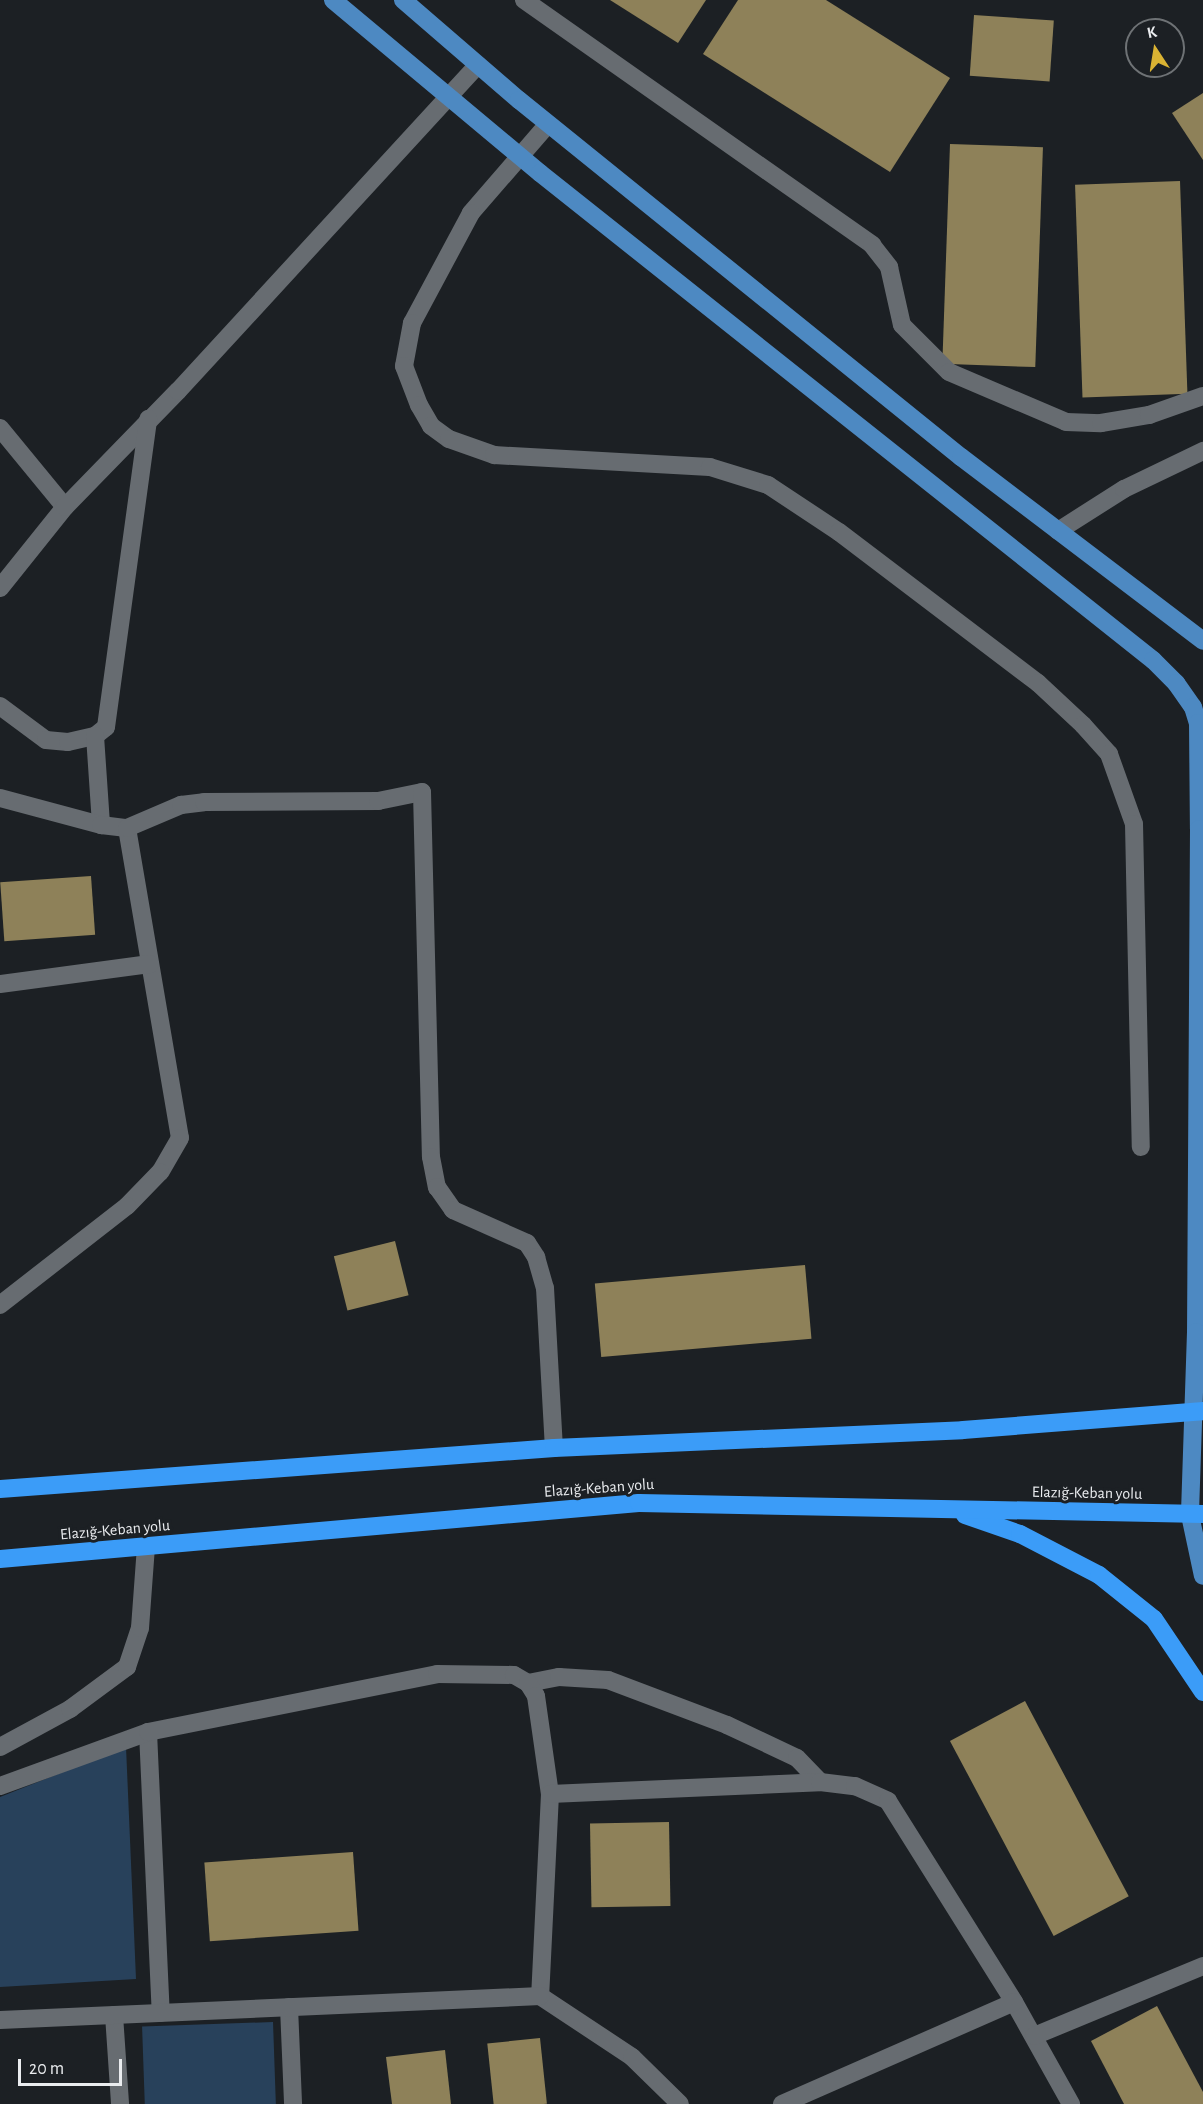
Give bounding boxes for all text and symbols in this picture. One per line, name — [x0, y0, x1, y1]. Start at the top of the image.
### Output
north arrow — [1125, 18, 1185, 78]
text: K — [1145, 24, 1158, 41]
street label: Elazığ-Keban yolu — [543, 1475, 655, 1501]
street label: Elazığ-Keban yolu — [1032, 1482, 1142, 1504]
street label: Elazığ-Keban yolu — [59, 1516, 171, 1544]
scale bar — [21, 2047, 124, 2085]
text: 20 m — [29, 2060, 64, 2078]

